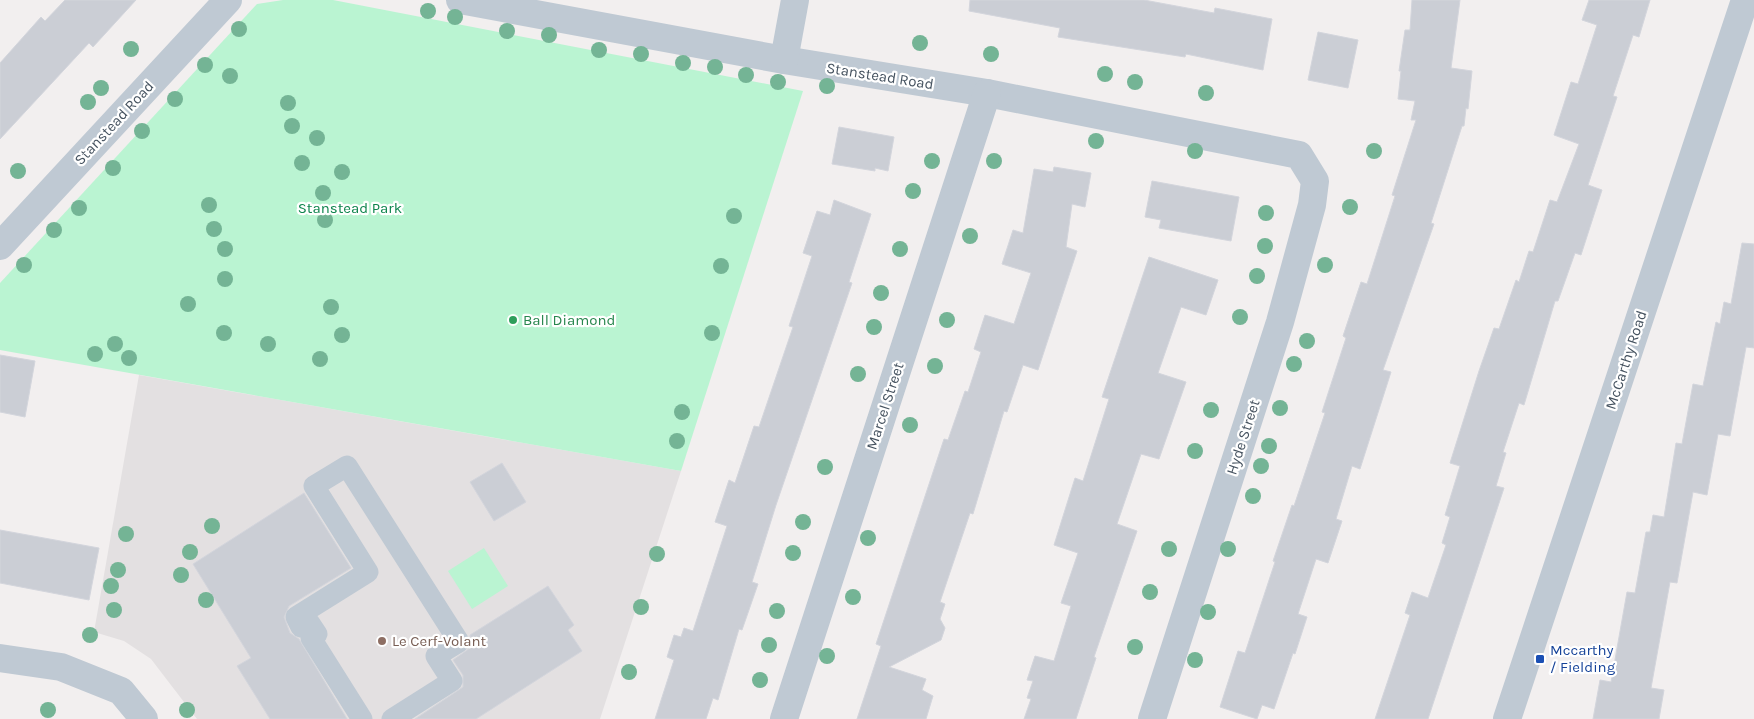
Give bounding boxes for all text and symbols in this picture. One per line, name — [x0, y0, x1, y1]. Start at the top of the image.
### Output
street label: Stanstead Road — [825, 59, 935, 93]
street label: Stanstead Road — [70, 77, 158, 169]
park label: Stanstead Park — [298, 199, 402, 217]
street label: McCarthy Road — [1602, 308, 1650, 412]
place label: Ball Diamond — [523, 311, 615, 329]
marker: Ball Diamond — [507, 314, 519, 326]
street label: Marcel Street — [862, 360, 908, 452]
street label: Hyde Street — [1222, 397, 1264, 477]
place label: Le Cerf-Volant — [392, 632, 487, 650]
marker: Le Cerf-Volant — [376, 635, 388, 647]
place label: Mccarthy / Fielding — [1550, 641, 1616, 676]
marker: Mccarthy / Fielding — [1534, 653, 1546, 665]

